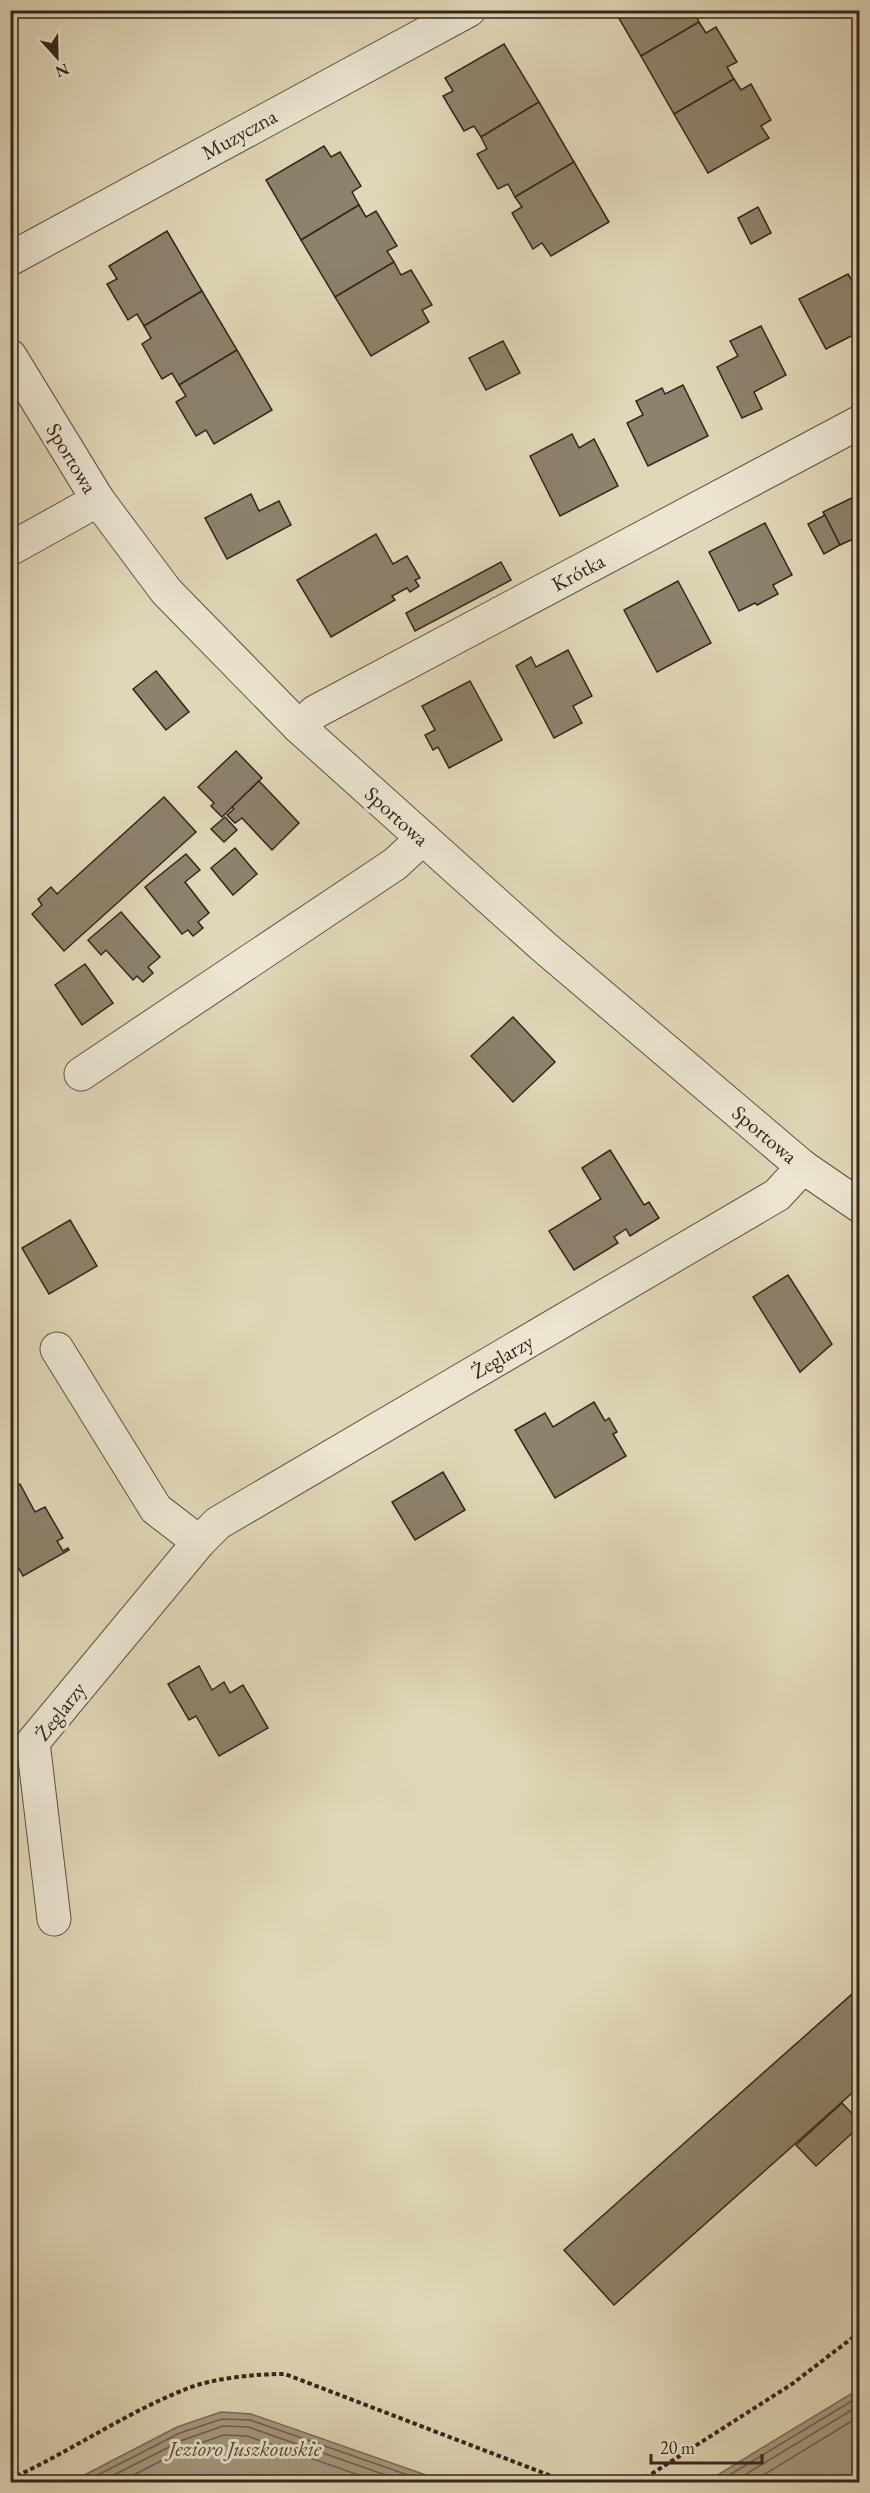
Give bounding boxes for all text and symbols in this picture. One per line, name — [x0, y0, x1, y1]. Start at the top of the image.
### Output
north arrow — [27, 27, 87, 87]
text: N — [52, 58, 72, 83]
street label: Muzyczna — [197, 102, 282, 166]
street label: Sportowa — [41, 418, 104, 499]
street label: Krótka — [547, 547, 610, 597]
street label: Sportowa — [359, 780, 435, 852]
street label: Sportowa — [727, 1099, 804, 1170]
street label: Żeglarzy — [466, 1327, 539, 1385]
street label: Żeglarzy — [29, 1675, 92, 1746]
scale bar — [651, 2427, 762, 2465]
water label: Jezioro Juszkowskie — [164, 2434, 322, 2463]
text: 20 m — [660, 2436, 695, 2459]

